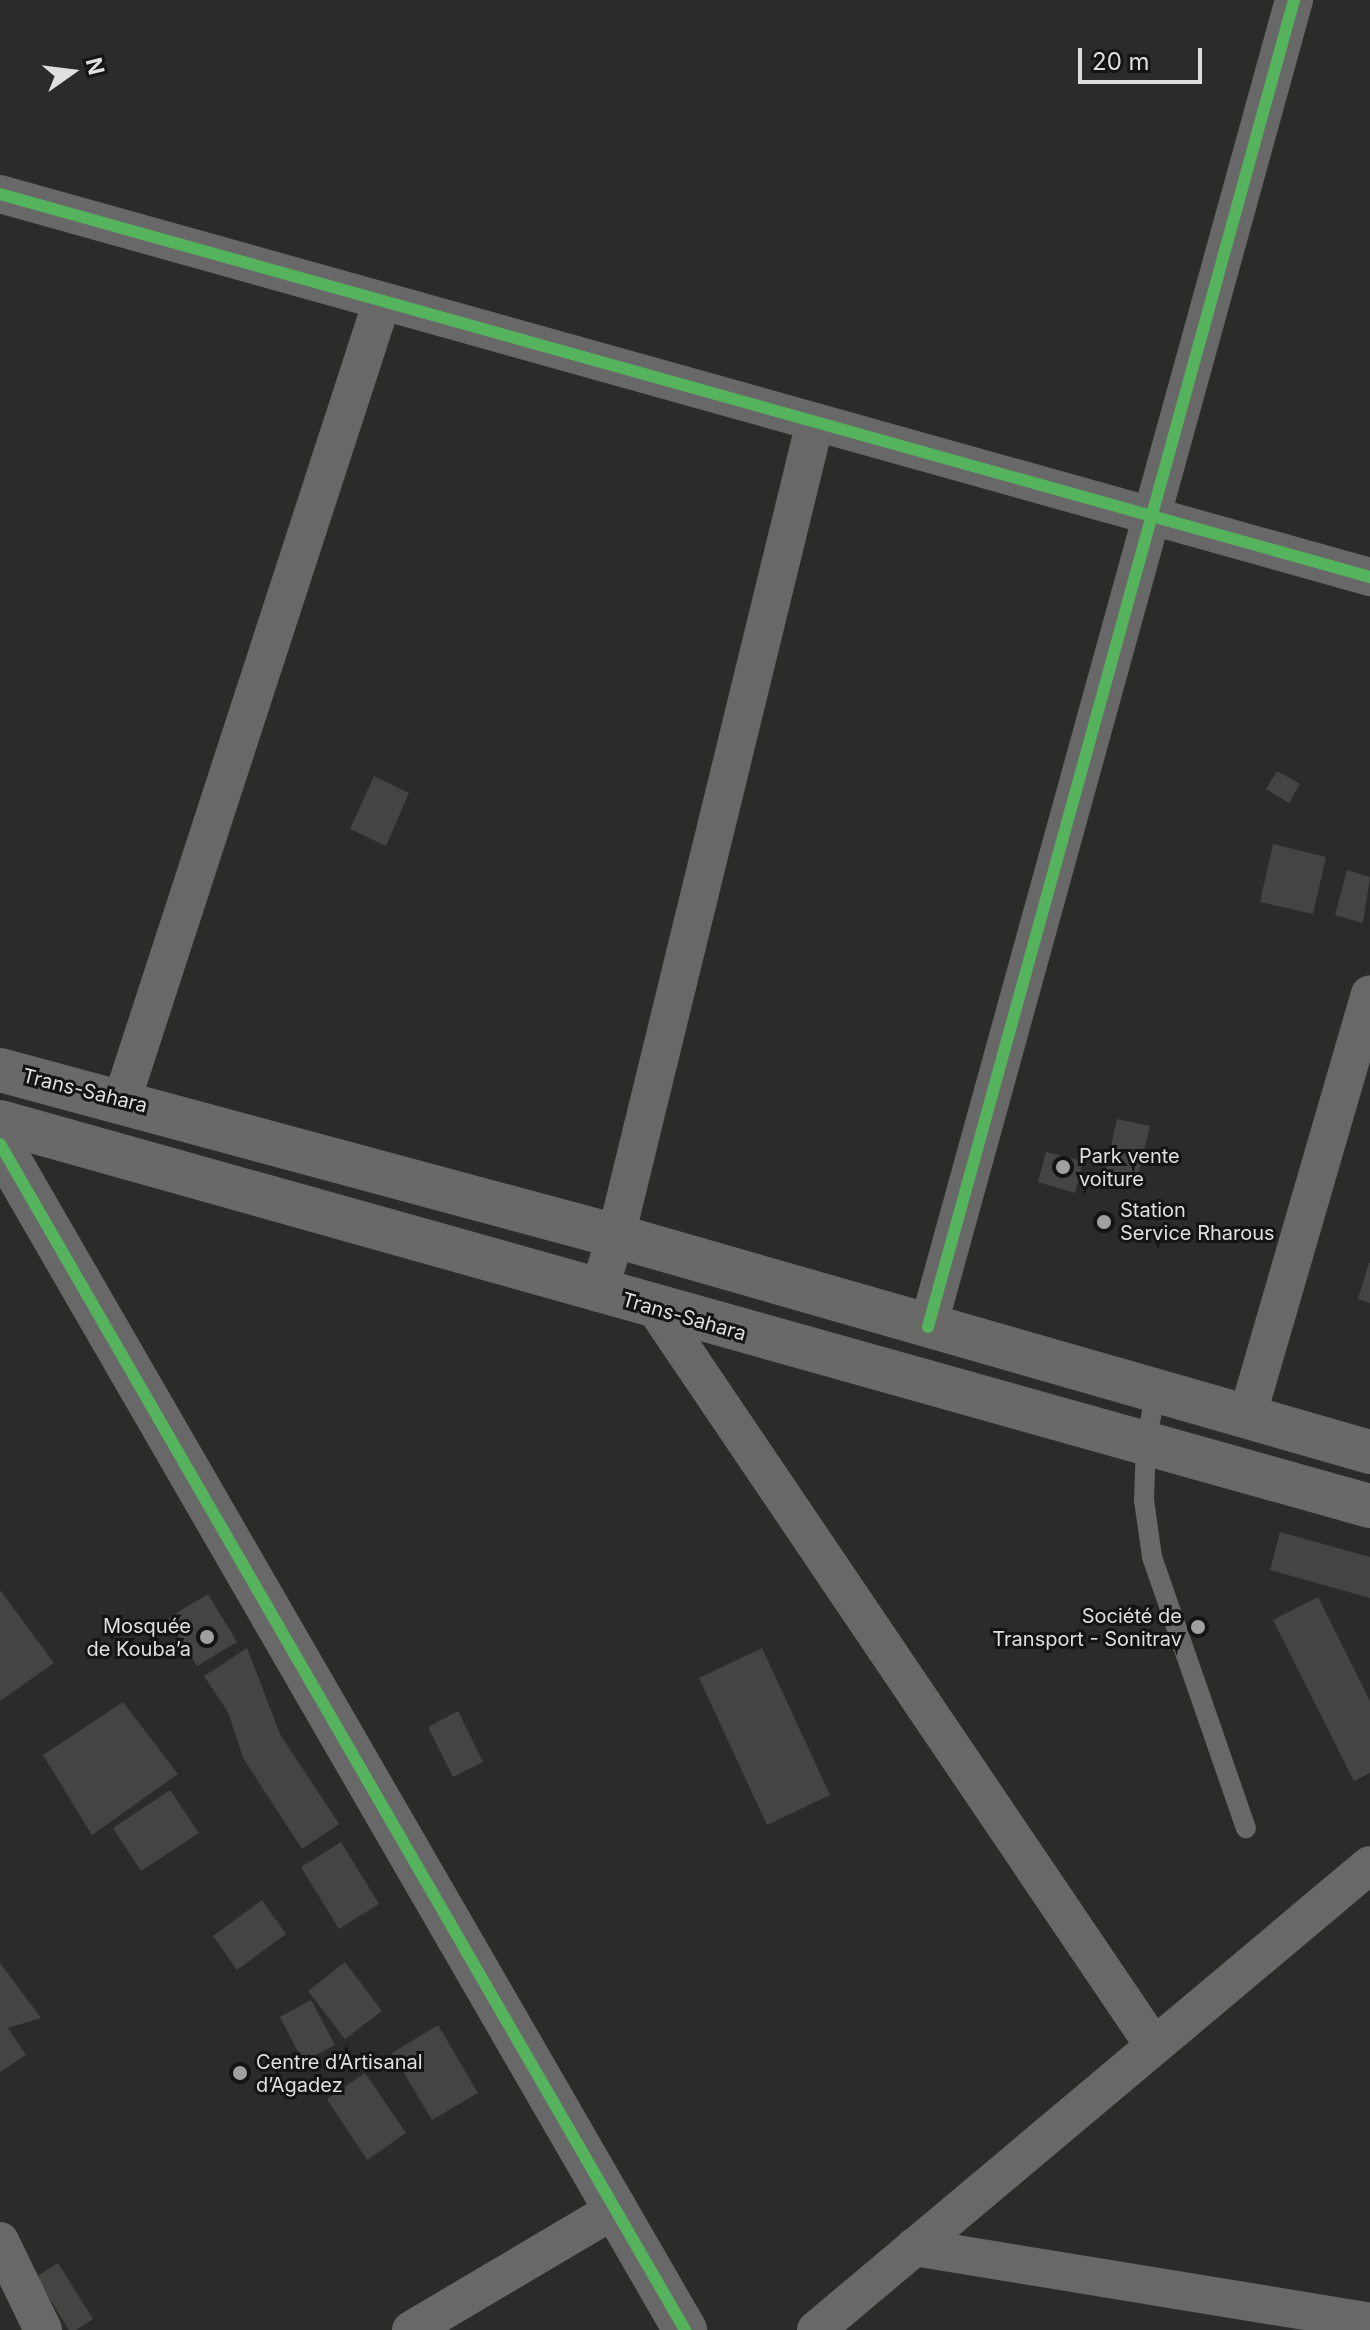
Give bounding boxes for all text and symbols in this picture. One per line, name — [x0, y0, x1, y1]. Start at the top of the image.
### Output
north arrow — [32, 32, 112, 112]
scale bar — [1082, 32, 1206, 82]
text: 20 m — [1092, 47, 1150, 76]
text: N — [81, 55, 110, 77]
street label: Trans-Sahara — [20, 1064, 150, 1118]
place label: Park vente voiture — [1079, 1144, 1180, 1191]
marker: Park vente voiture — [1054, 1158, 1072, 1176]
place label: Station Service Rharous — [1120, 1198, 1275, 1245]
marker: Station Service Rharous — [1095, 1213, 1113, 1231]
street label: Trans-Sahara — [619, 1288, 749, 1346]
place label: Société de Transport - Sonitrav — [992, 1604, 1182, 1651]
place label: Mosquée de Kouba’a — [86, 1614, 191, 1661]
marker: Société de Transport - Sonitrav — [1189, 1618, 1207, 1636]
marker: Mosquée de Kouba’a — [198, 1628, 216, 1646]
place label: Centre d’Artisanal d’Agadez — [256, 2050, 423, 2097]
marker: Centre d’Artisanal d’Agadez — [231, 2064, 249, 2082]

